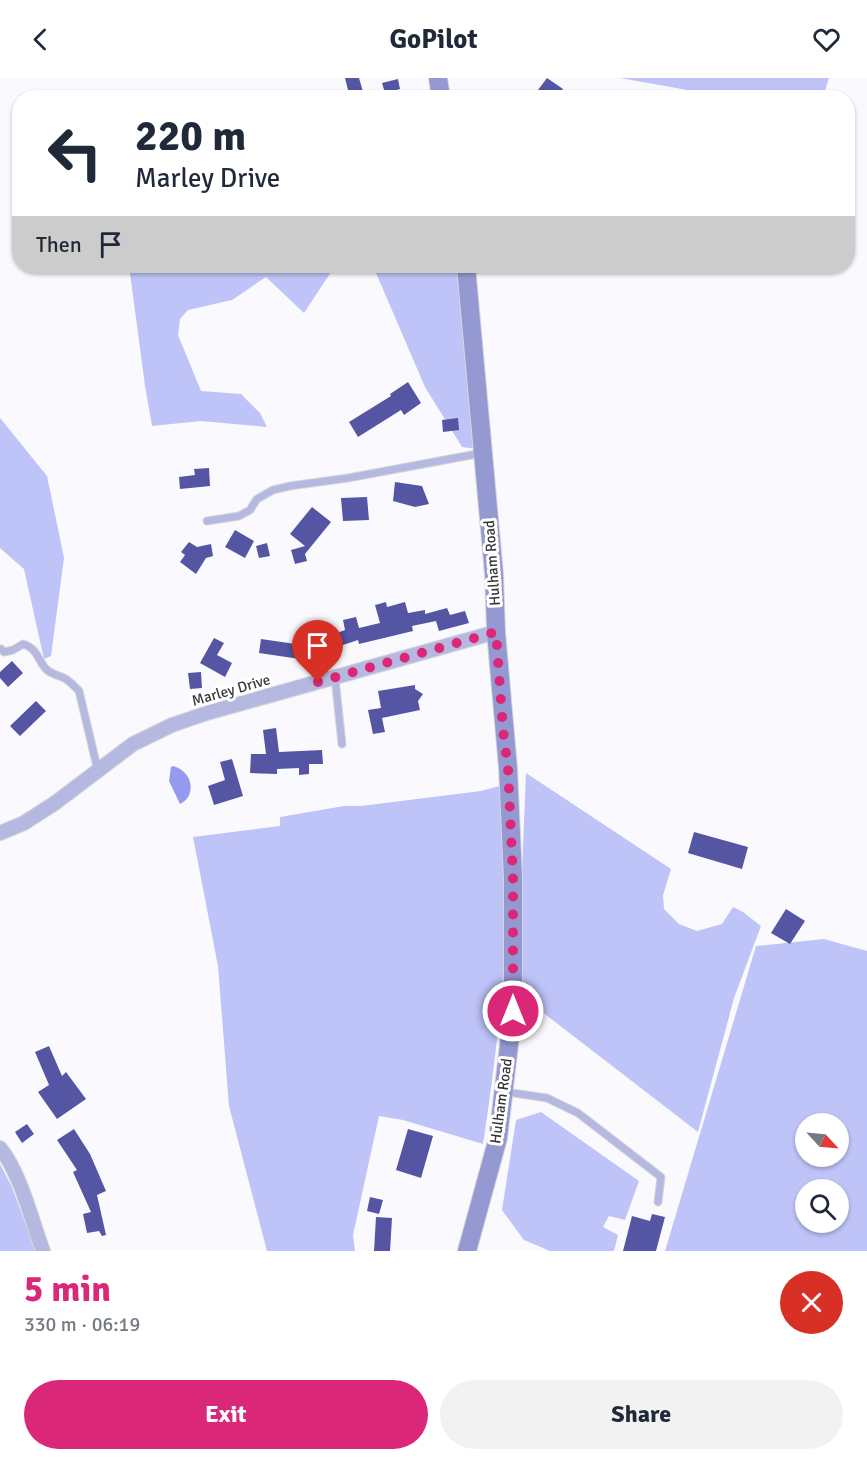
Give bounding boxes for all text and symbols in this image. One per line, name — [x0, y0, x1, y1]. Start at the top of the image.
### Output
icon: back — [24, 23, 57, 56]
text: GoPilot — [389, 23, 478, 56]
icon: heart — [810, 23, 843, 56]
text: 220 m — [135, 111, 246, 162]
icon: left — [36, 114, 114, 192]
text: Marley Drive — [135, 162, 280, 195]
icon: arrive — [94, 228, 127, 261]
text: Then — [36, 231, 82, 258]
street label: Hulham Road — [480, 520, 504, 606]
pin — [292, 620, 343, 682]
icon: arrive — [301, 629, 334, 662]
street label: Marley Drive — [190, 670, 272, 710]
position arrow — [481, 979, 545, 1043]
street label: Hulham Road — [486, 1057, 516, 1145]
north arrow — [795, 1113, 849, 1167]
map controls — [795, 1113, 849, 1233]
button: search — [795, 1179, 849, 1233]
text: 5 min — [24, 1267, 111, 1312]
button: close — [780, 1271, 843, 1334]
text: 330 m · 06:19 — [24, 1312, 140, 1337]
button: Exit — [24, 1380, 428, 1449]
button: Share — [440, 1380, 843, 1449]

